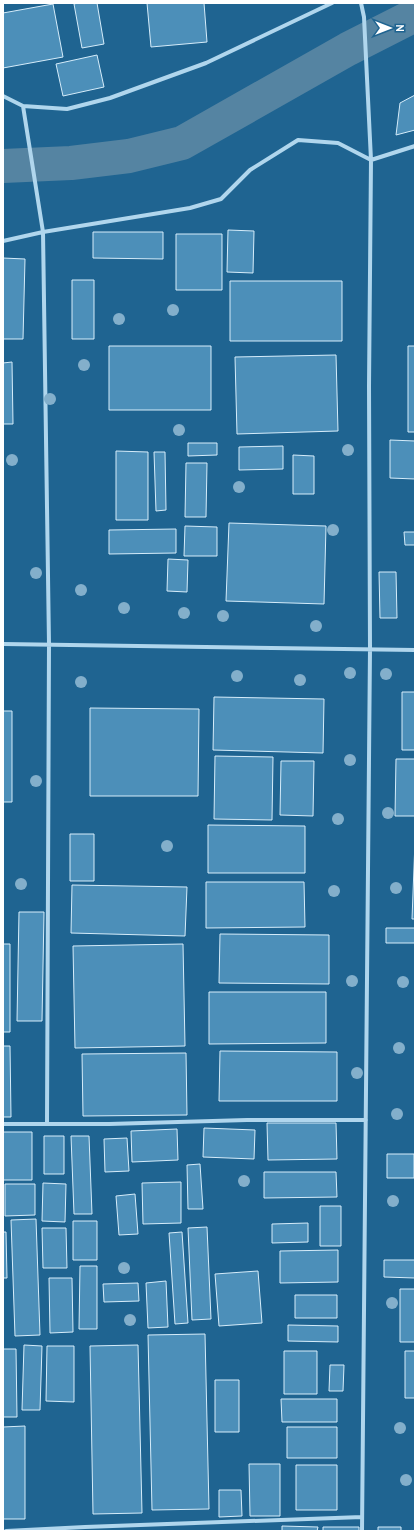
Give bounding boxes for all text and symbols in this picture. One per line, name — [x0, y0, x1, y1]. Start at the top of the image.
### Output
north arrow — [370, 8, 410, 48]
text: N — [393, 24, 407, 32]

